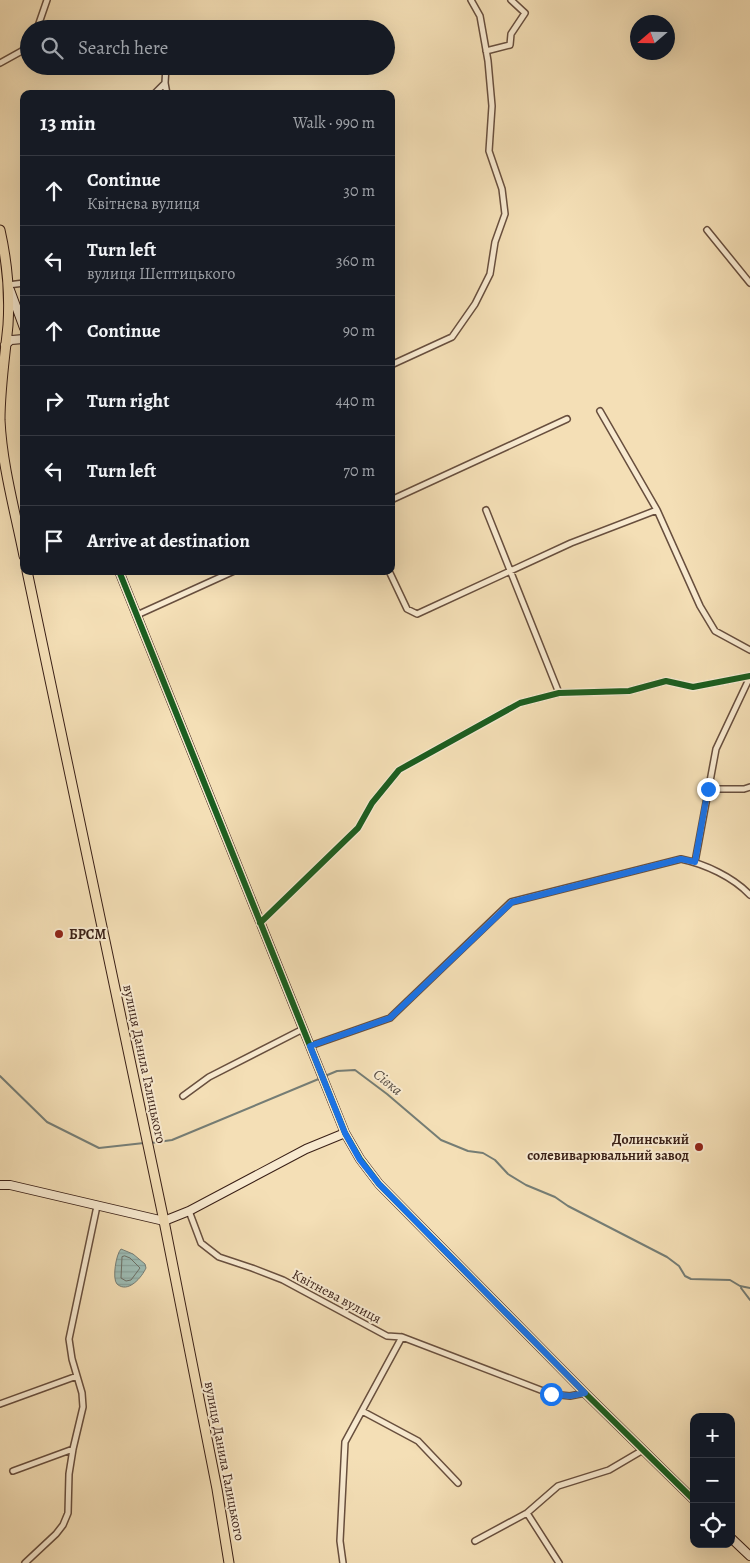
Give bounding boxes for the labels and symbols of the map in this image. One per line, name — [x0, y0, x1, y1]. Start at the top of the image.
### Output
north arrow — [630, 15, 675, 60]
route end — [697, 778, 720, 801]
place label: БРСМ — [69, 925, 106, 944]
marker: БРСМ — [53, 928, 65, 940]
street label: вулиця Данила Галицького — [118, 983, 171, 1145]
water label: Сівка — [369, 1064, 407, 1100]
place label: Долинський солевиварювальний завод — [527, 1130, 689, 1165]
marker: Долинський солевиварювальний завод — [693, 1141, 705, 1153]
street label: Квітнева вулиця — [289, 1265, 385, 1328]
street label: вулиця Данила Галицького — [200, 1380, 249, 1542]
route start — [540, 1383, 563, 1406]

